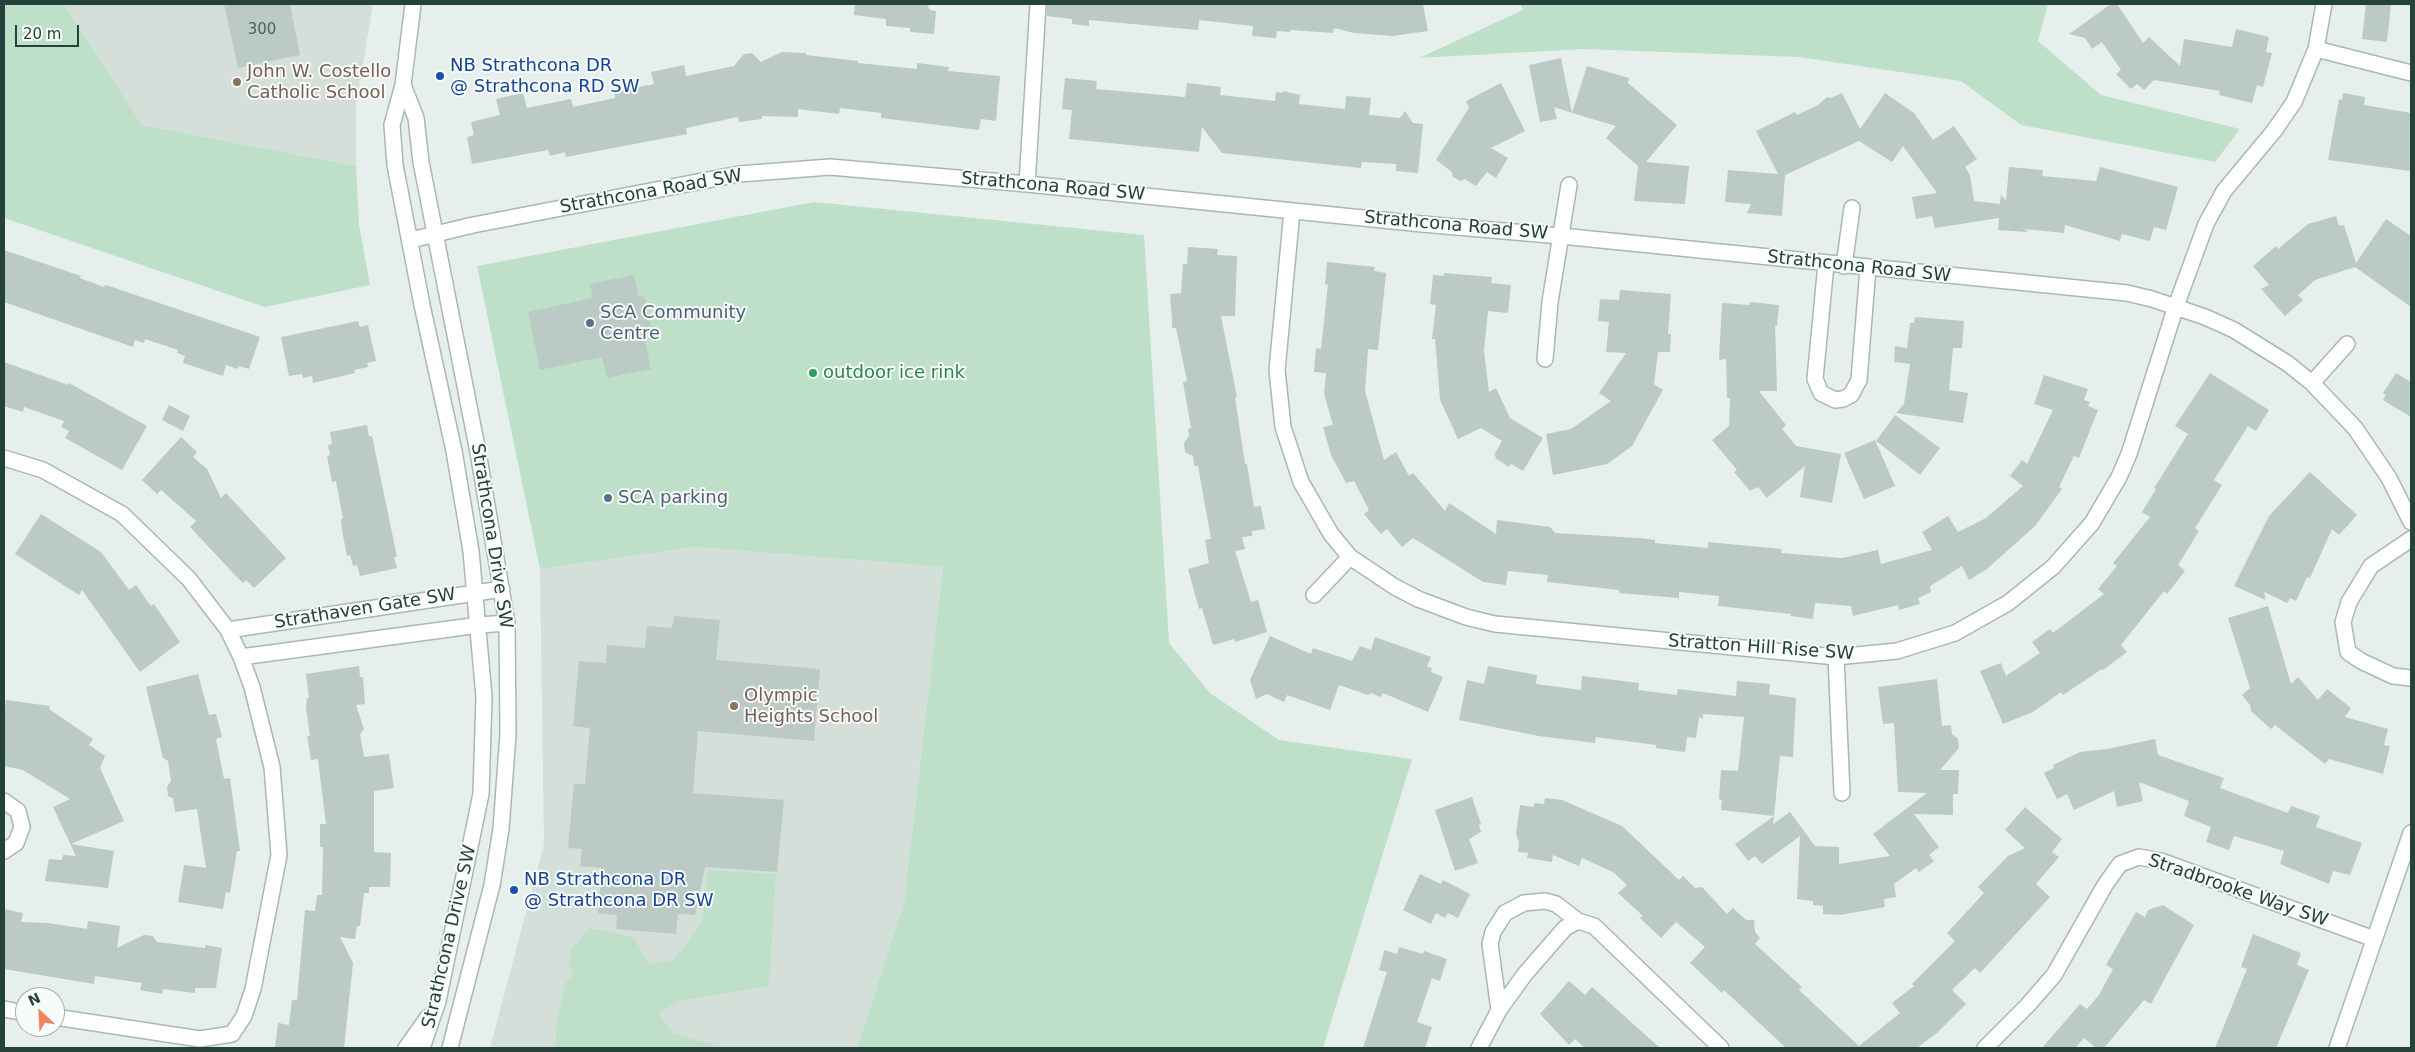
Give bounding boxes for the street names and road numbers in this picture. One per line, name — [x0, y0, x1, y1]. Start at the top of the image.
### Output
street label: Strathcona Road SW — [558, 165, 744, 219]
street label: Strathcona Road SW — [960, 168, 1146, 206]
street label: Strathcona Road SW — [1363, 207, 1549, 245]
street label: Strathcona Road SW — [1766, 247, 1952, 287]
street label: Strathcona Drive SW — [466, 442, 516, 630]
street label: Strathaven Gate SW — [273, 584, 457, 634]
street label: Stratton Hill Rise SW — [1667, 631, 1855, 665]
street label: Strathcona Drive SW — [418, 843, 482, 1031]
street label: Stradbrooke Way SW — [2145, 850, 2331, 932]

